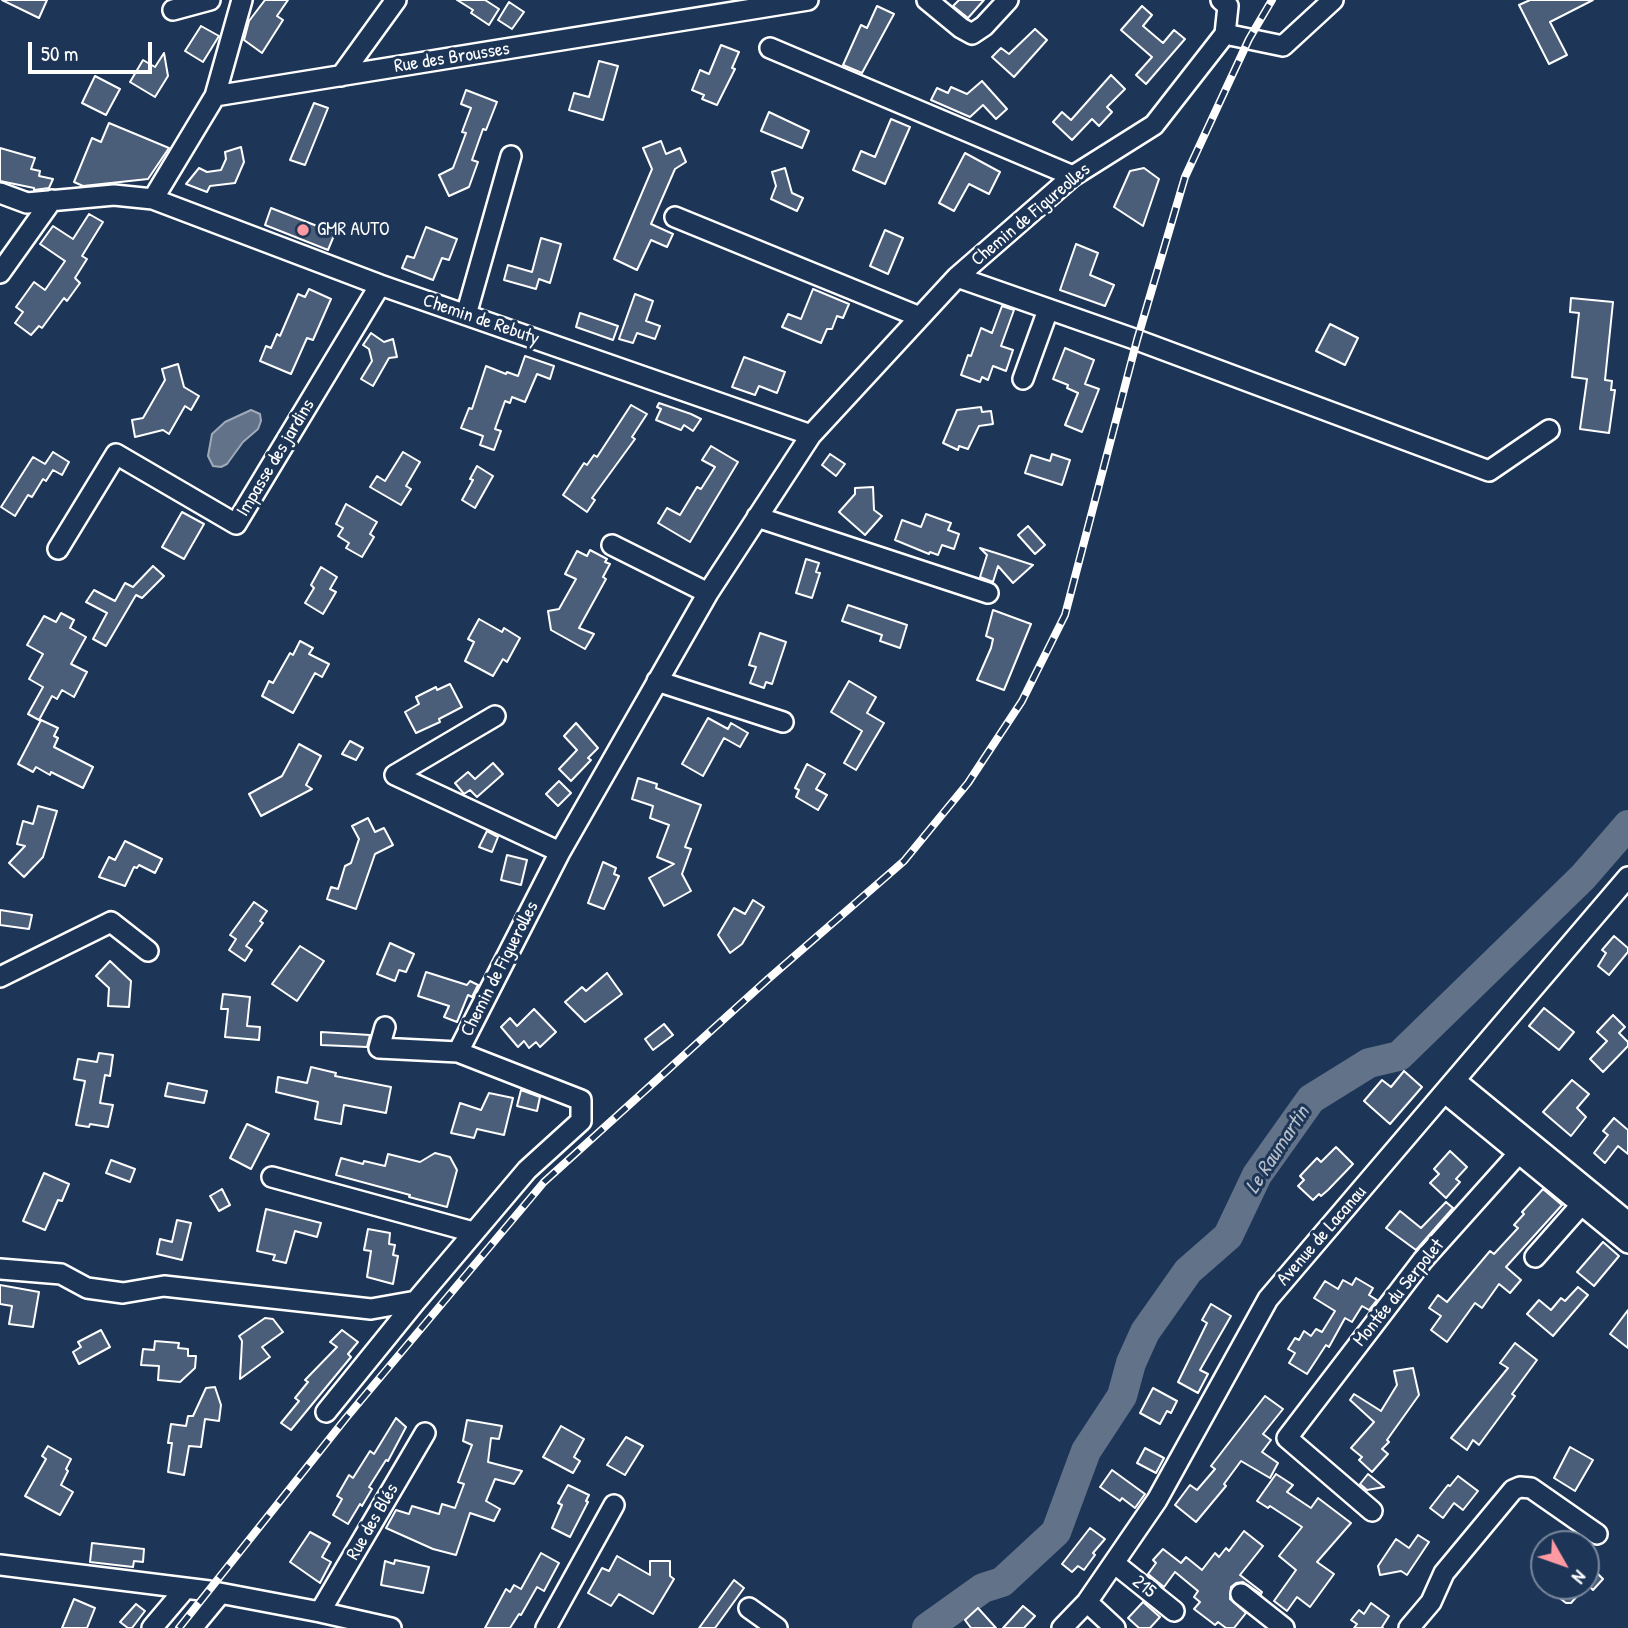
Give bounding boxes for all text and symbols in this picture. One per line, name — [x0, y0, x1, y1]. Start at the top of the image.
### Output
scale bar — [32, 28, 156, 72]
street label: Rue des Brousses — [393, 38, 511, 78]
text: 50 m — [41, 39, 78, 68]
street label: Chemin de Figureolles — [967, 159, 1095, 271]
place label: GMR AUTO — [317, 219, 390, 241]
marker: GMR AUTO — [295, 222, 311, 238]
street label: Chemin de Rebuty — [420, 289, 542, 351]
street label: Impasse des jardins — [232, 395, 320, 521]
street label: Chemin de Figuerolles — [456, 898, 544, 1040]
water label: Le Raumartin — [1240, 1102, 1316, 1198]
street label: Avenue de Lacanau — [1272, 1181, 1372, 1291]
street label: Montée du Serpolet — [1349, 1235, 1449, 1351]
street label: Rue des Blés — [342, 1480, 404, 1564]
north arrow — [1530, 1530, 1600, 1600]
text: N — [1566, 1565, 1593, 1589]
street label: 215 — [1128, 1571, 1160, 1603]

